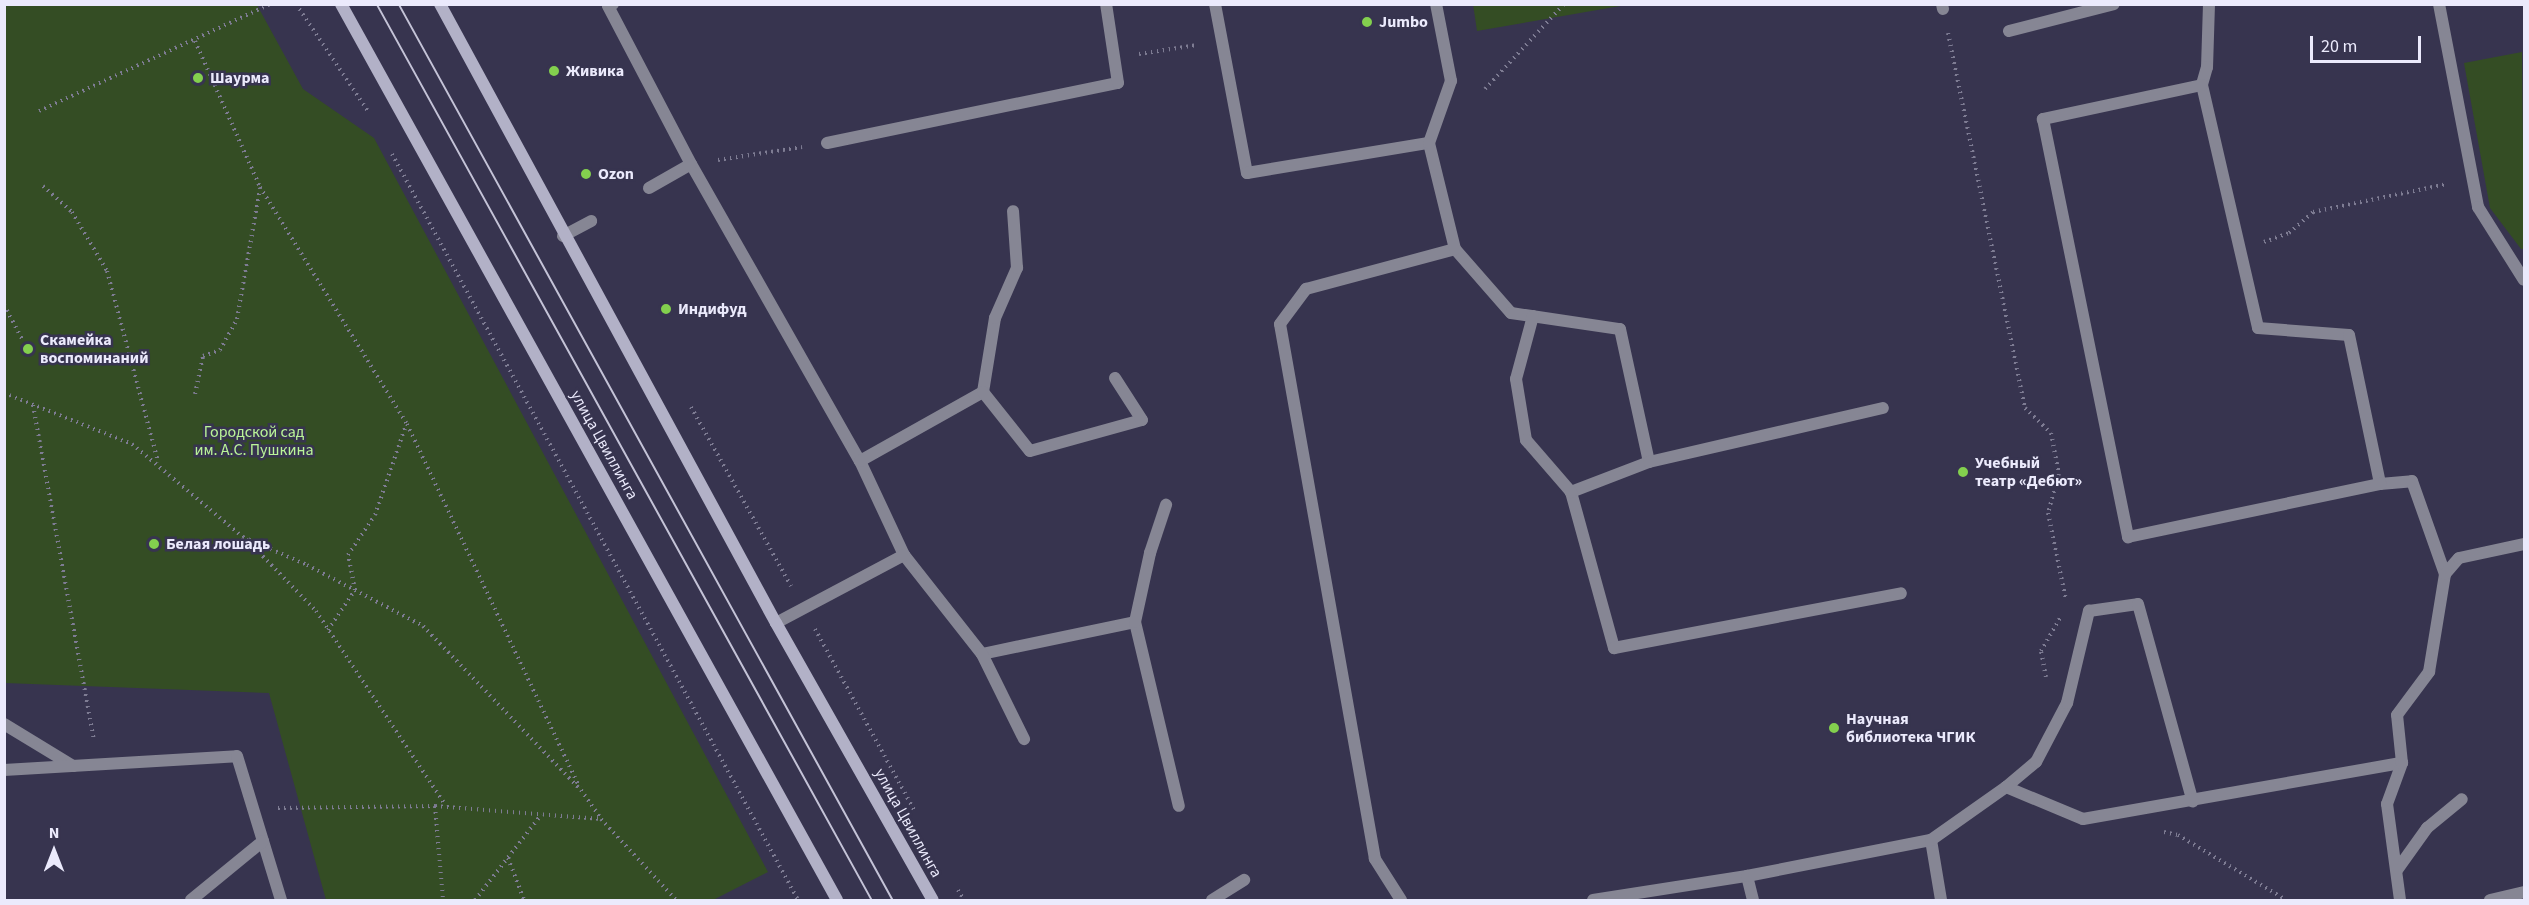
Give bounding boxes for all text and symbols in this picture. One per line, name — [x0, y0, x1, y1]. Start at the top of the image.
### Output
place label: Jumbo — [1379, 12, 1428, 32]
marker: Jumbo — [1360, 15, 1374, 29]
scale bar — [2313, 24, 2424, 62]
text: 20 m — [2321, 34, 2357, 59]
place label: Живика — [566, 61, 624, 81]
marker: Живика — [547, 64, 561, 78]
place label: Шаурма — [210, 68, 270, 88]
marker: Шаурма — [191, 71, 205, 85]
place label: Ozon — [598, 164, 634, 184]
marker: Ozon — [579, 167, 593, 181]
place label: Индифуд — [678, 299, 747, 319]
marker: Индифуд — [659, 302, 673, 316]
place label: Скамейка воспоминаний — [40, 330, 148, 368]
marker: Скамейка воспоминаний — [21, 342, 35, 356]
street label: улица Цвиллинга — [566, 387, 642, 503]
park label: Городской сад им. А.С. Пушкина — [194, 422, 314, 460]
place label: Учебный театр «Дебют» — [1975, 453, 2082, 491]
marker: Учебный театр «Дебют» — [1956, 465, 1970, 479]
place label: Белая лошадь — [166, 534, 270, 554]
marker: Белая лошадь — [147, 537, 161, 551]
place label: Научная библиотека ЧГИК — [1846, 709, 1975, 747]
marker: Научная библиотека ЧГИК — [1827, 721, 1841, 735]
street label: улица Цвиллинга — [870, 765, 946, 881]
north arrow — [24, 821, 84, 881]
text: N — [49, 822, 59, 844]

